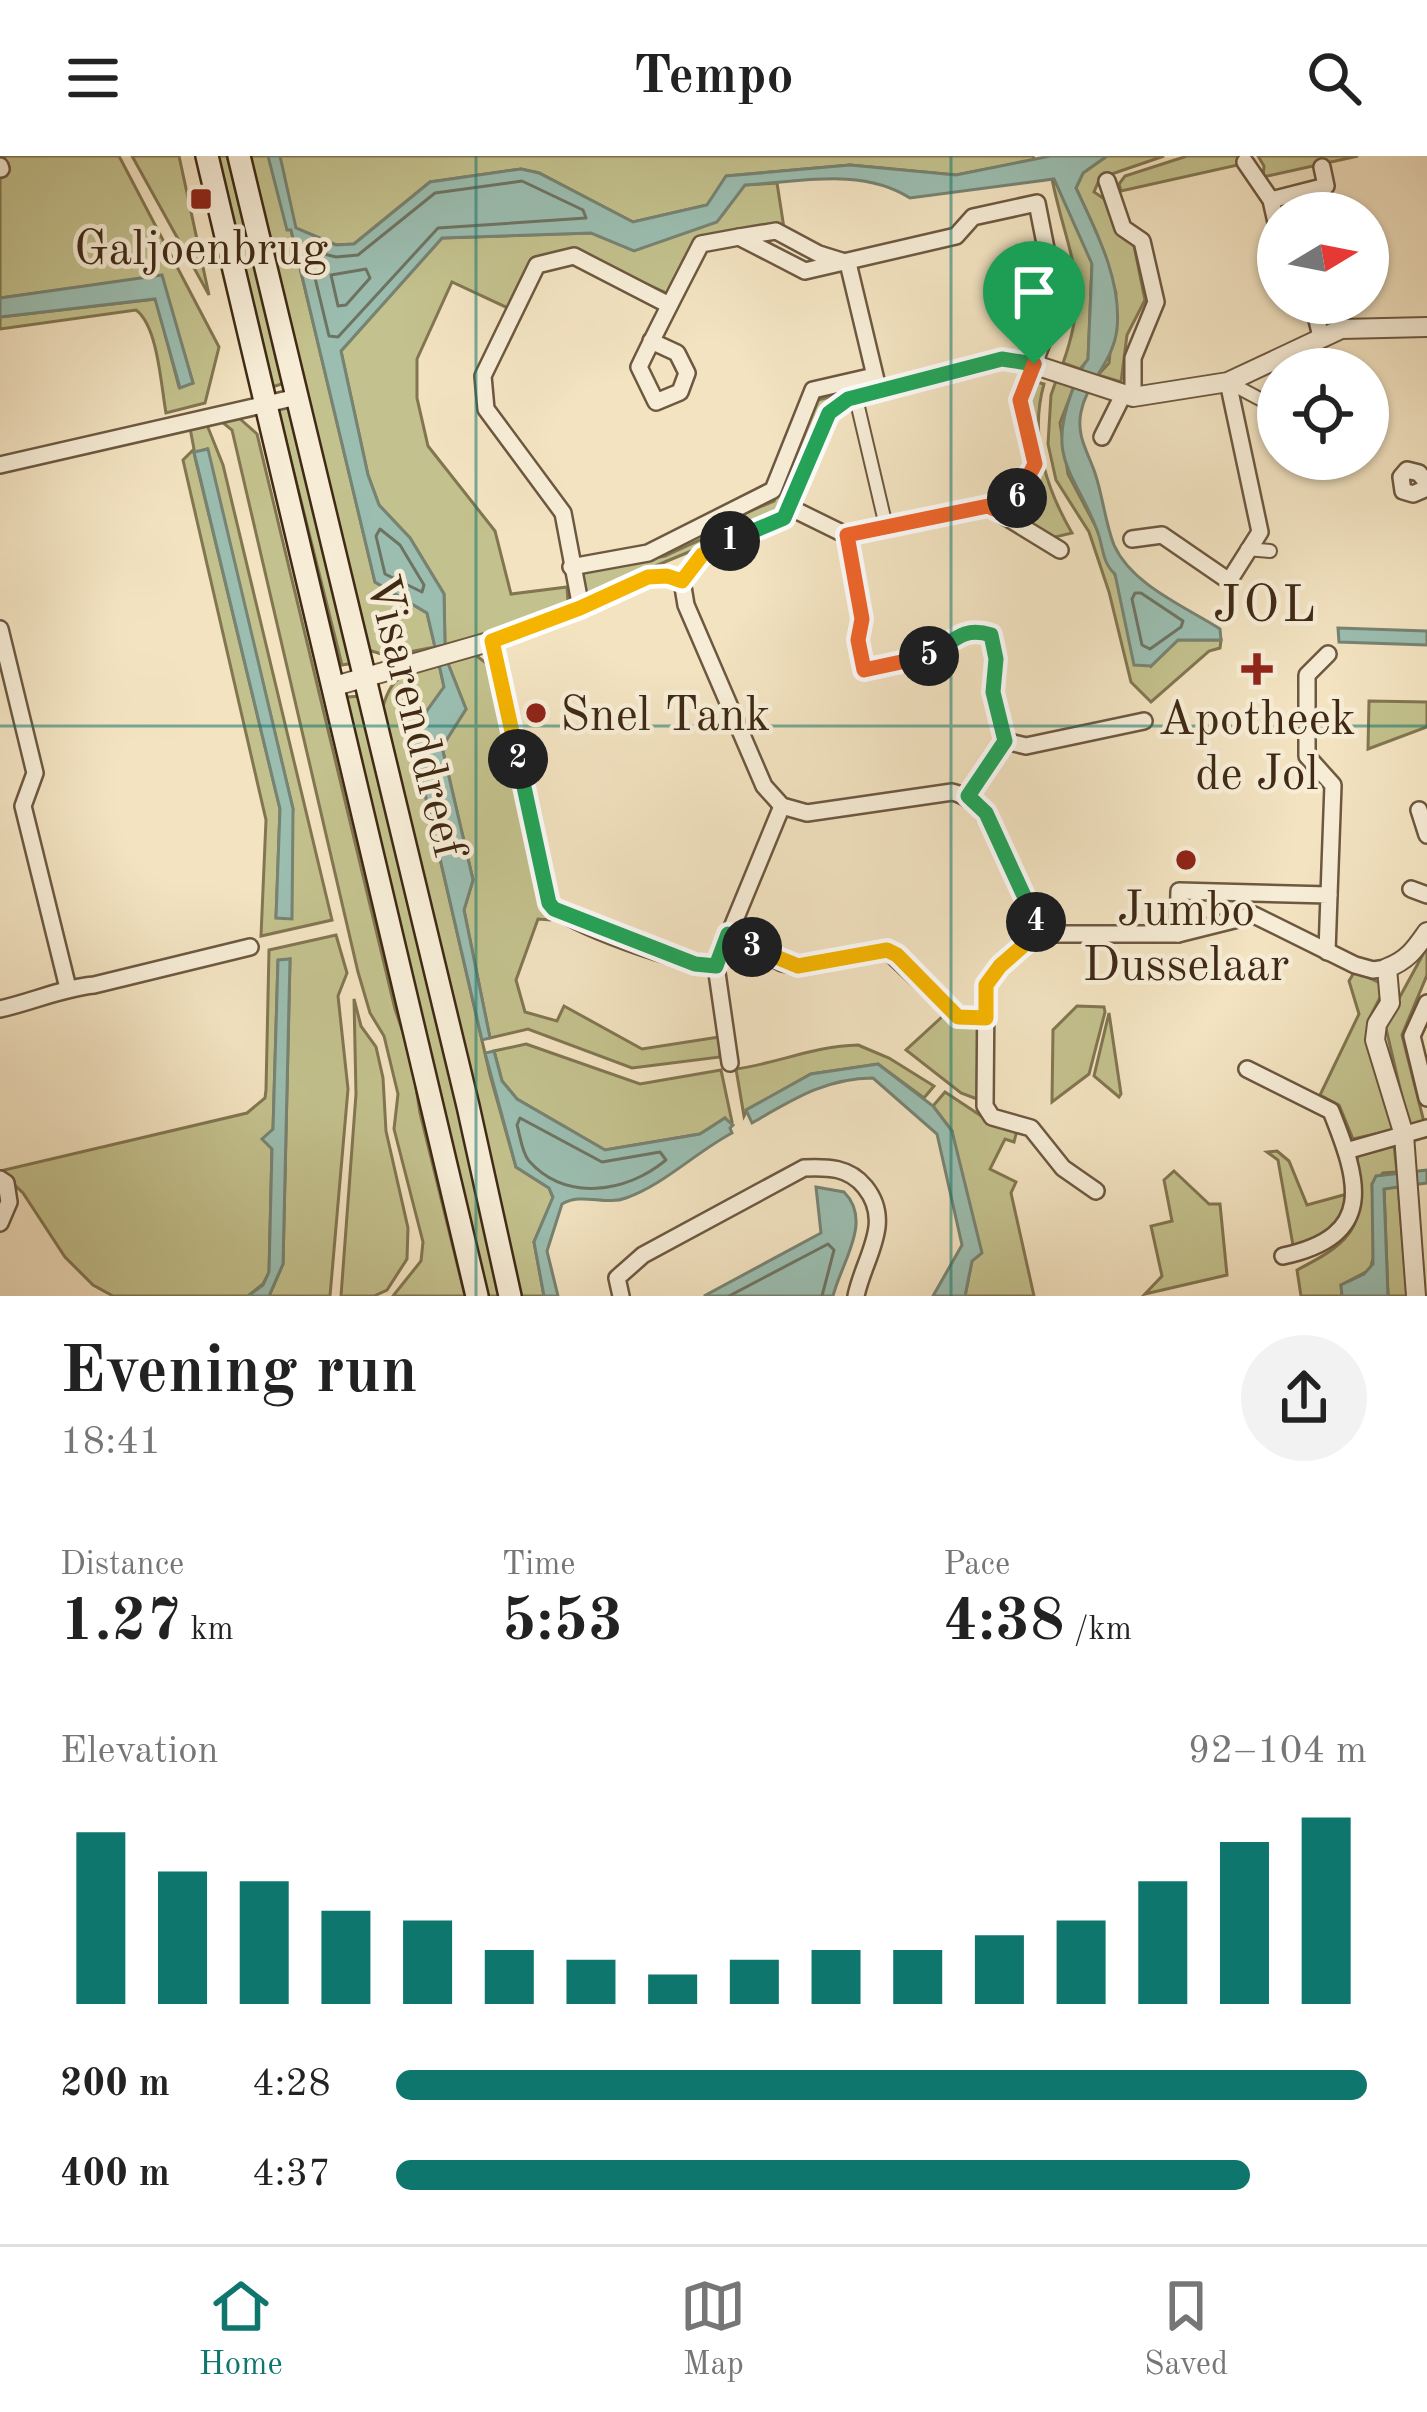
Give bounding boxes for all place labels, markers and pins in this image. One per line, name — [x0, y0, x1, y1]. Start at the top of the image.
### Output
marker: Galjoenbrug — [188, 186, 214, 212]
place label: Galjoenbrug — [74, 227, 328, 275]
pin — [983, 241, 1085, 364]
pin: 6 — [987, 468, 1047, 528]
pin: 1 — [700, 511, 760, 571]
pin: 5 — [899, 626, 959, 686]
marker: Apotheek de Jol — [1244, 656, 1270, 682]
place label: Snel Tank — [560, 693, 771, 741]
place label: Apotheek de Jol — [1158, 697, 1356, 800]
marker: Snel Tank — [523, 700, 549, 726]
pin: 2 — [488, 729, 548, 789]
marker: Jumbo Dusselaar — [1173, 847, 1199, 873]
place label: Jumbo Dusselaar — [1083, 888, 1289, 991]
pin: 4 — [1006, 892, 1066, 952]
pin: 3 — [722, 917, 782, 977]

